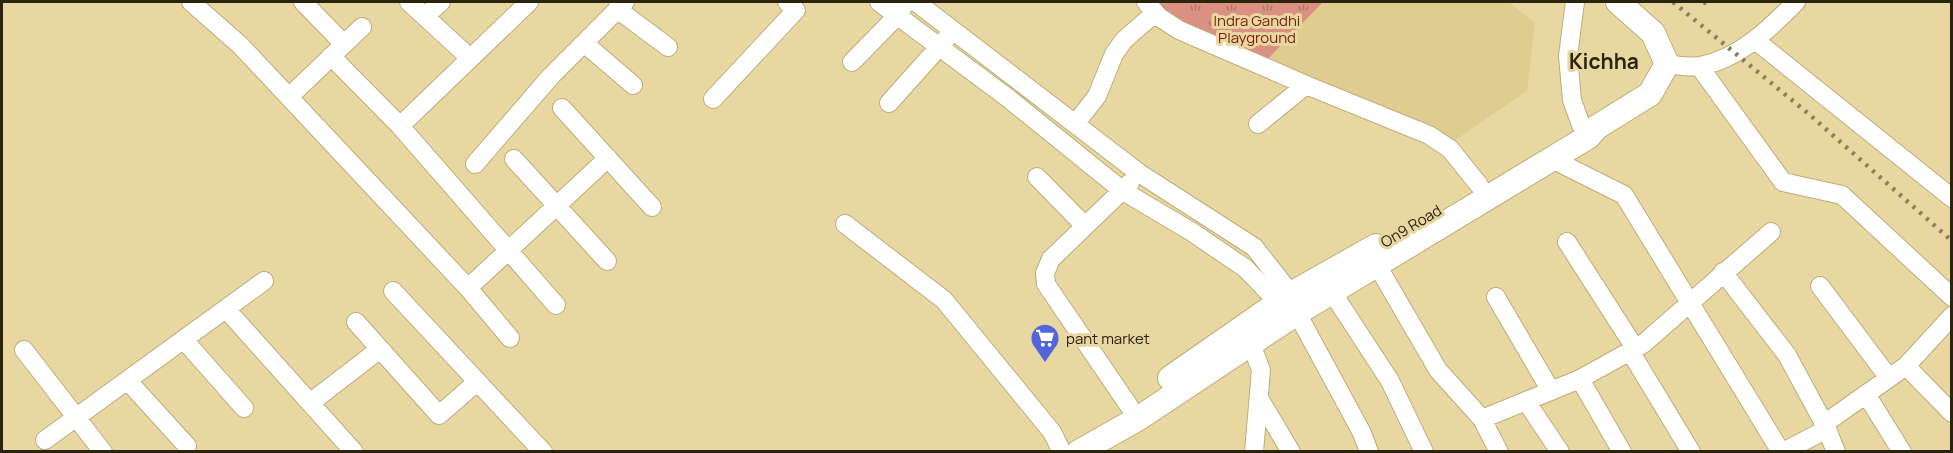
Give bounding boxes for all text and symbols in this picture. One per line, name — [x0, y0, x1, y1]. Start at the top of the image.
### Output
park label: Indra Gandhi Playground — [1214, 10, 1300, 48]
district label: Kichha — [1569, 47, 1639, 75]
street label: On9 Road — [1377, 200, 1445, 252]
supermarket icon: pant market — [1029, 322, 1061, 364]
place label: pant market — [1066, 328, 1150, 349]

